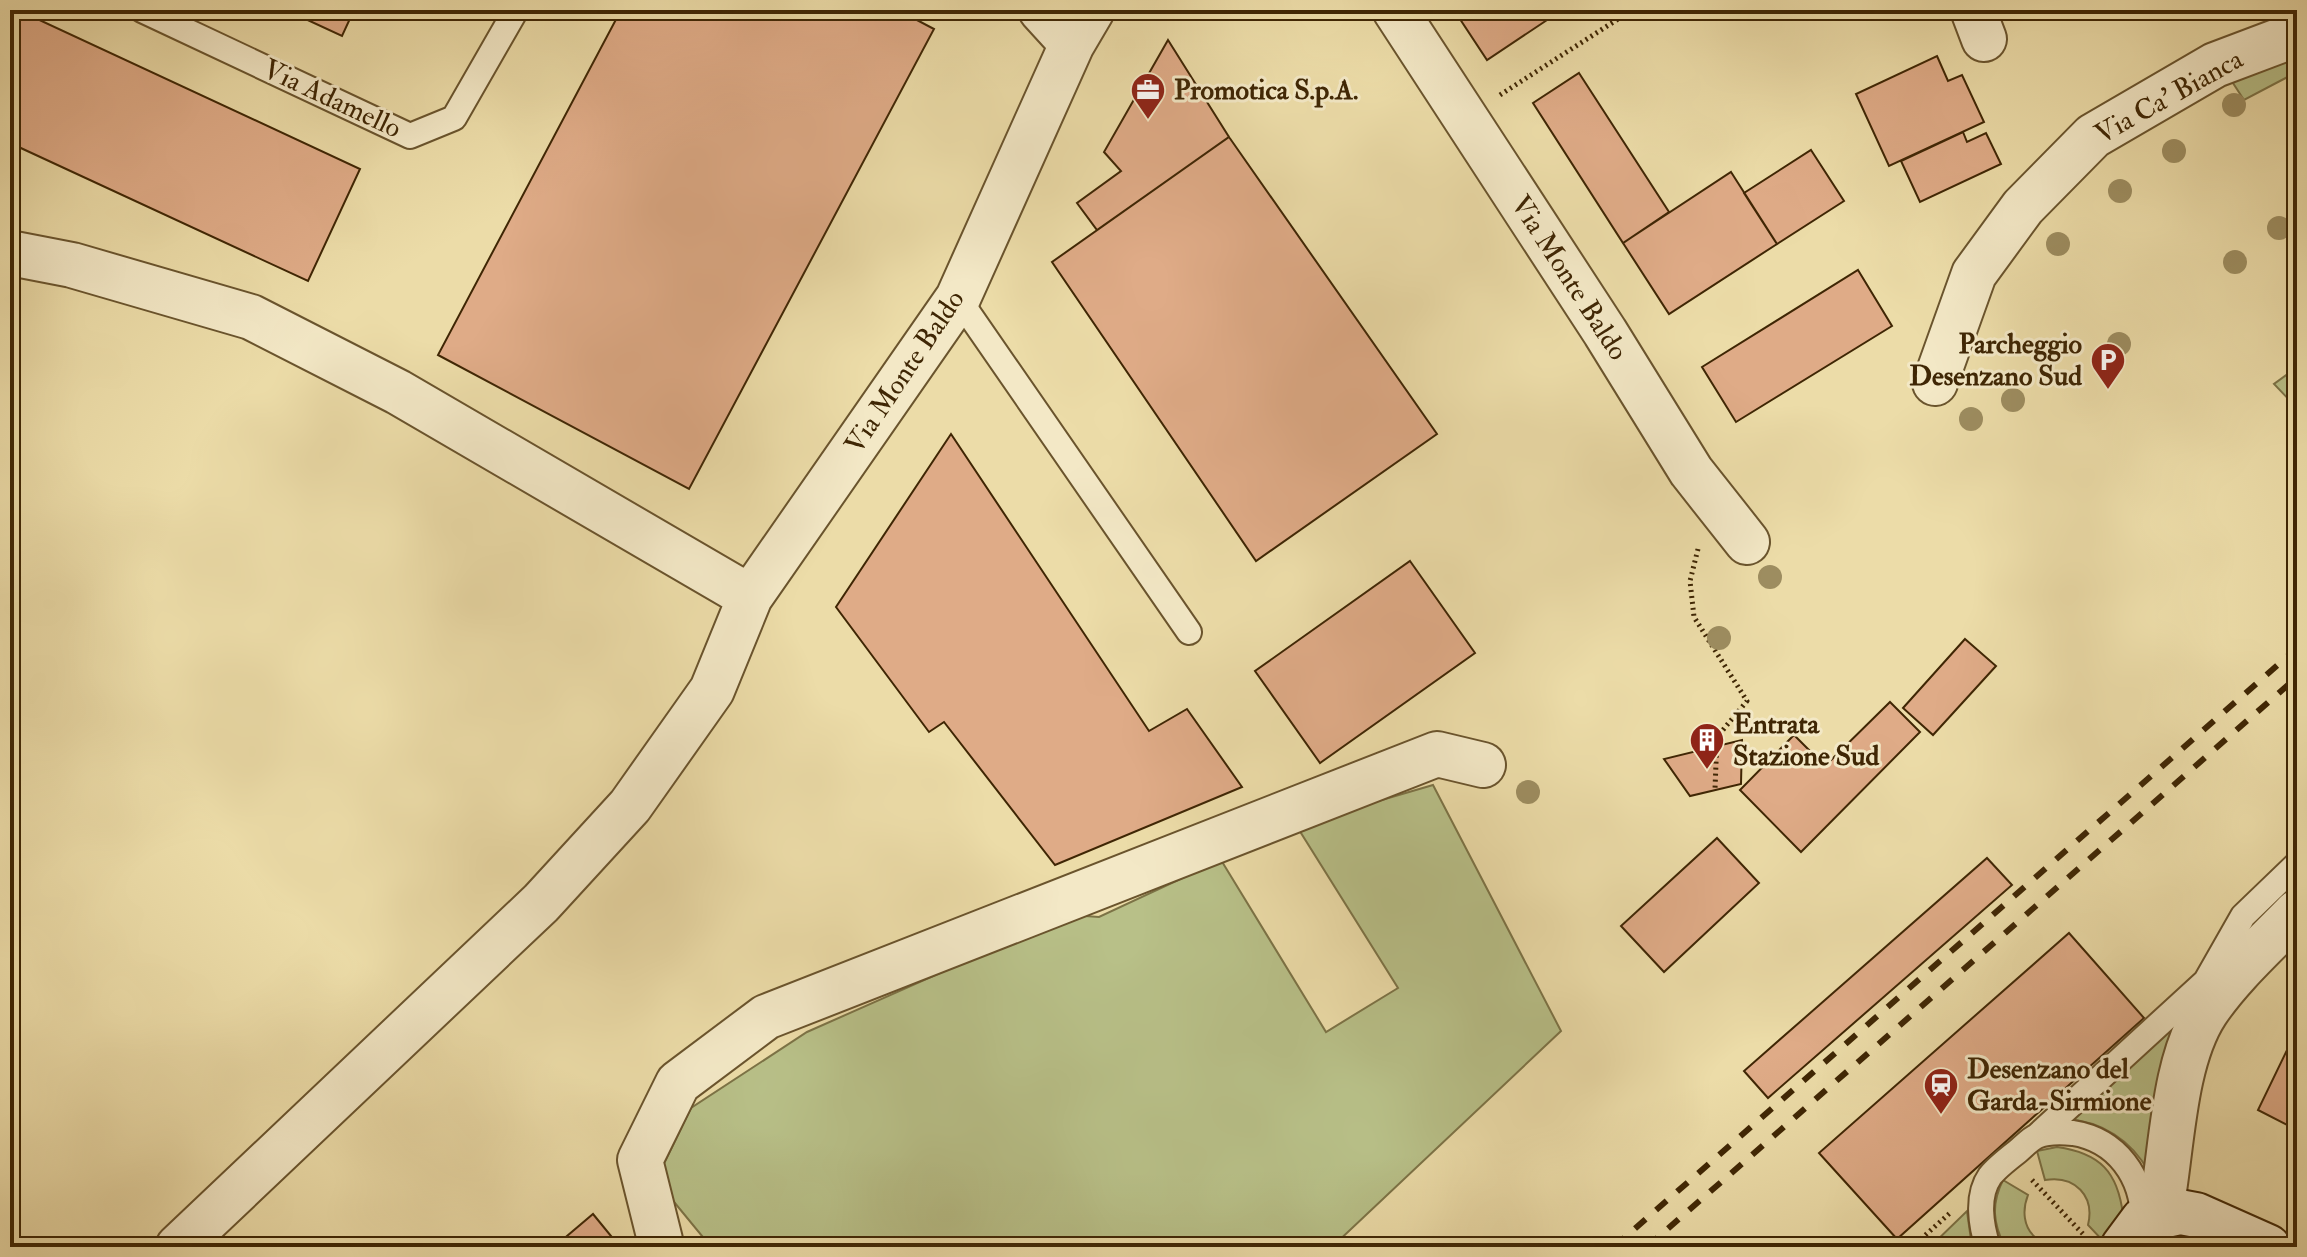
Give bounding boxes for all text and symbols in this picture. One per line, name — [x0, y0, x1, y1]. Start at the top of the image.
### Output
street label: Via Ca' Bianca — [2089, 42, 2250, 152]
street label: Via Adamello — [257, 52, 407, 146]
office icon: Promotica S.p.A. — [1129, 71, 1167, 121]
place label: Promotica S.p.A. — [1174, 73, 1358, 108]
street label: Via Monte Baldo — [1503, 189, 1635, 367]
street label: Via Monte Baldo — [837, 284, 973, 460]
place label: Parcheggio Desenzano Sud — [1909, 327, 2083, 394]
parking icon: Parcheggio Desenzano Sud — [2089, 341, 2127, 391]
place label: Entrata Stazione Sud — [1733, 707, 1879, 774]
building icon: Entrata Stazione Sud — [1688, 721, 1726, 771]
place label: Desenzano del Garda-Sirmione — [1967, 1052, 2152, 1119]
station icon: Desenzano del Garda-Sirmione — [1922, 1066, 1960, 1116]

